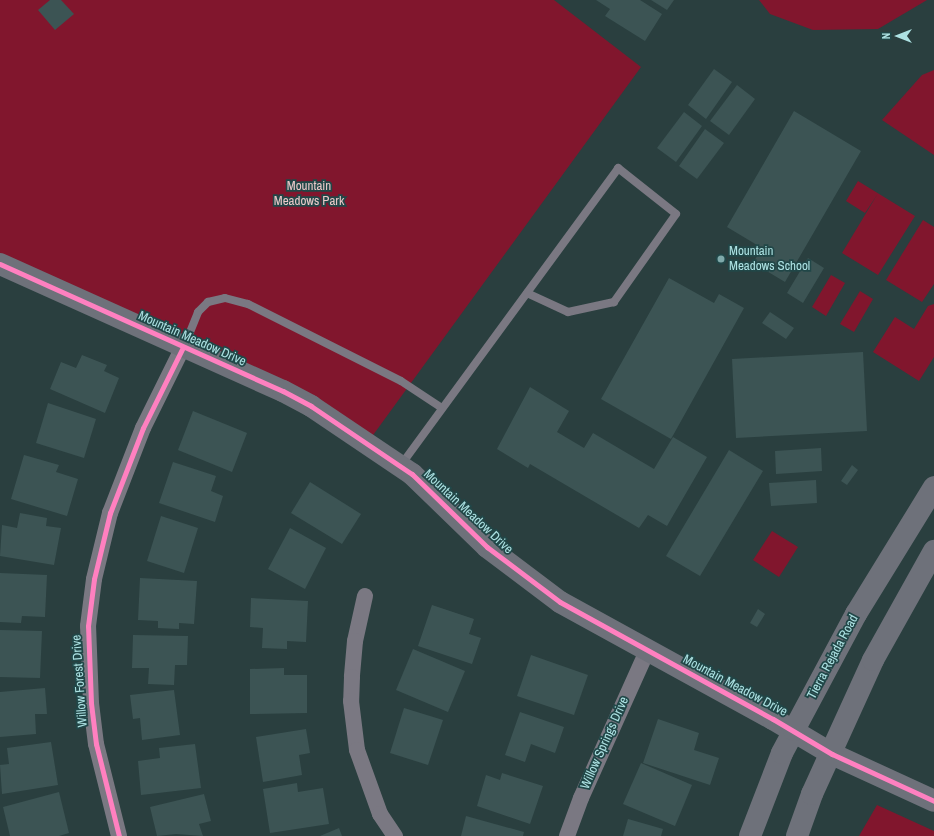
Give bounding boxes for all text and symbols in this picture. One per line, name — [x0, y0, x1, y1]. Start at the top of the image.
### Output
north arrow — [878, 16, 918, 56]
text: N — [879, 33, 893, 39]
park label: Mountain Meadows Park — [274, 179, 344, 210]
place label: Mountain Meadows School — [729, 244, 810, 275]
marker: Mountain Meadows School — [716, 254, 726, 264]
street label: Mountain Meadow Drive — [136, 308, 248, 370]
street label: Mountain Meadow Drive — [420, 467, 516, 557]
street label: Tierra Rejada Road — [804, 612, 862, 702]
street label: Willow Forest Drive — [69, 634, 91, 728]
street label: Mountain Meadow Drive — [680, 652, 790, 720]
street label: Willow Springs Drive — [578, 694, 632, 792]

